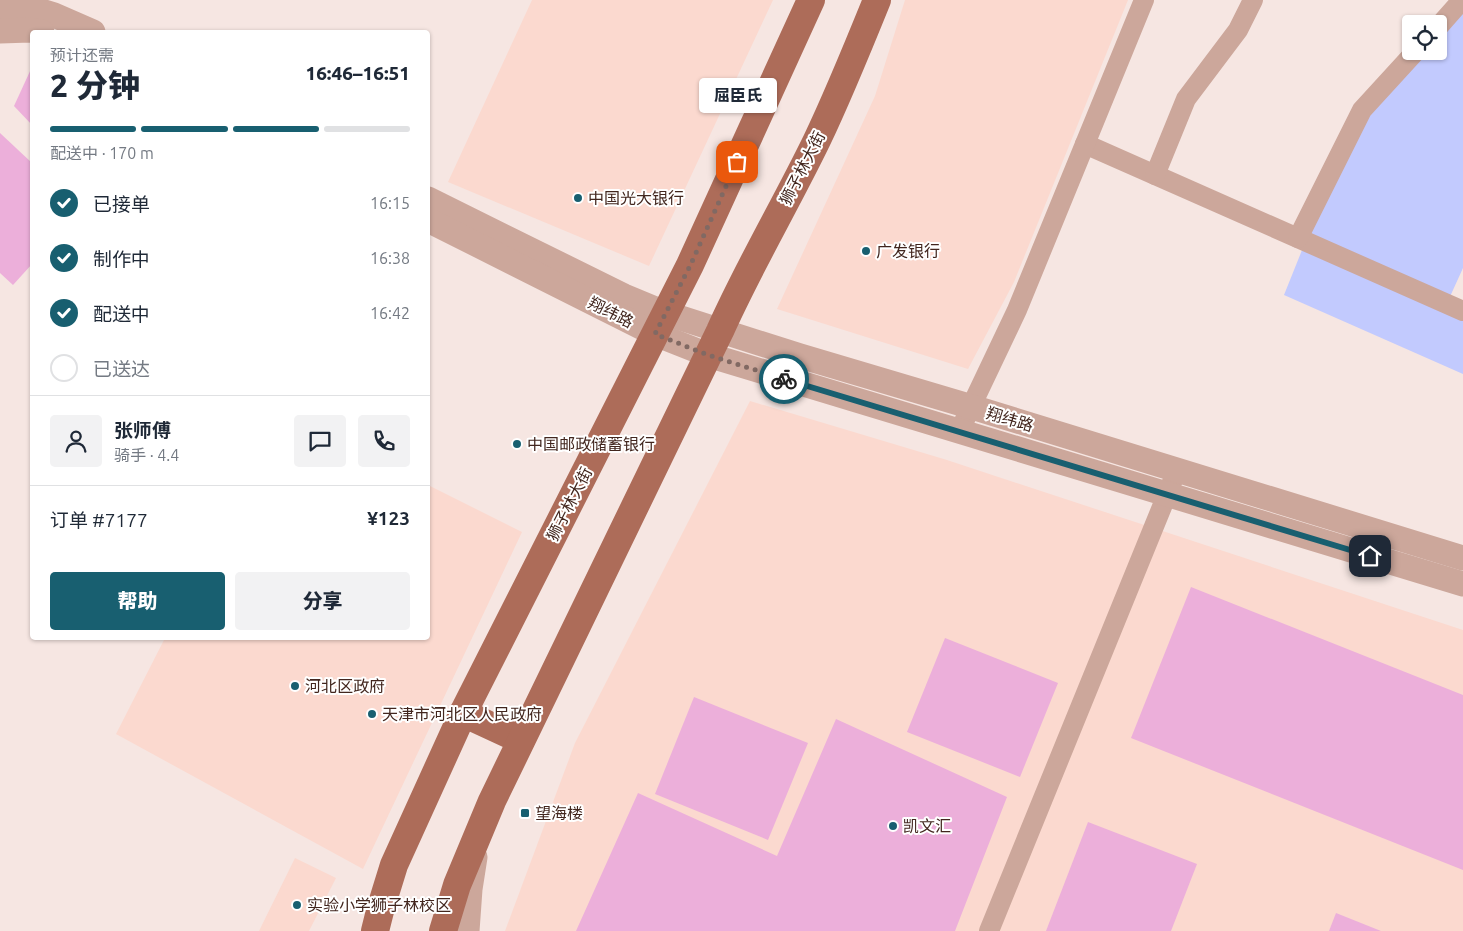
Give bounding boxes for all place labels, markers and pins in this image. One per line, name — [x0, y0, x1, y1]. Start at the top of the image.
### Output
callout: 屈臣氏 — [698, 77, 776, 112]
pin — [716, 141, 758, 183]
place label: 中国光大银行 — [588, 189, 684, 207]
marker: 中国光大银行 — [572, 192, 584, 204]
place label: 广发银行 — [876, 242, 940, 260]
marker: 广发银行 — [860, 245, 872, 257]
place label: 中国邮政储蓄银行 — [527, 435, 655, 453]
marker: 中国邮政储蓄银行 — [511, 438, 523, 450]
pin — [1349, 535, 1391, 577]
place label: 河北区政府 — [305, 677, 385, 695]
marker: 河北区政府 — [289, 680, 301, 692]
place label: 天津市河北区人民政府 — [382, 705, 542, 723]
marker: 天津市河北区人民政府 — [366, 708, 378, 720]
place label: 望海楼 — [535, 804, 583, 822]
marker: 望海楼 — [519, 807, 531, 819]
place label: 凯文汇 — [903, 817, 951, 835]
marker: 凯文汇 — [887, 820, 899, 832]
place label: 实验小学狮子林校区 — [307, 896, 451, 914]
marker: 实验小学狮子林校区 — [291, 899, 303, 911]

